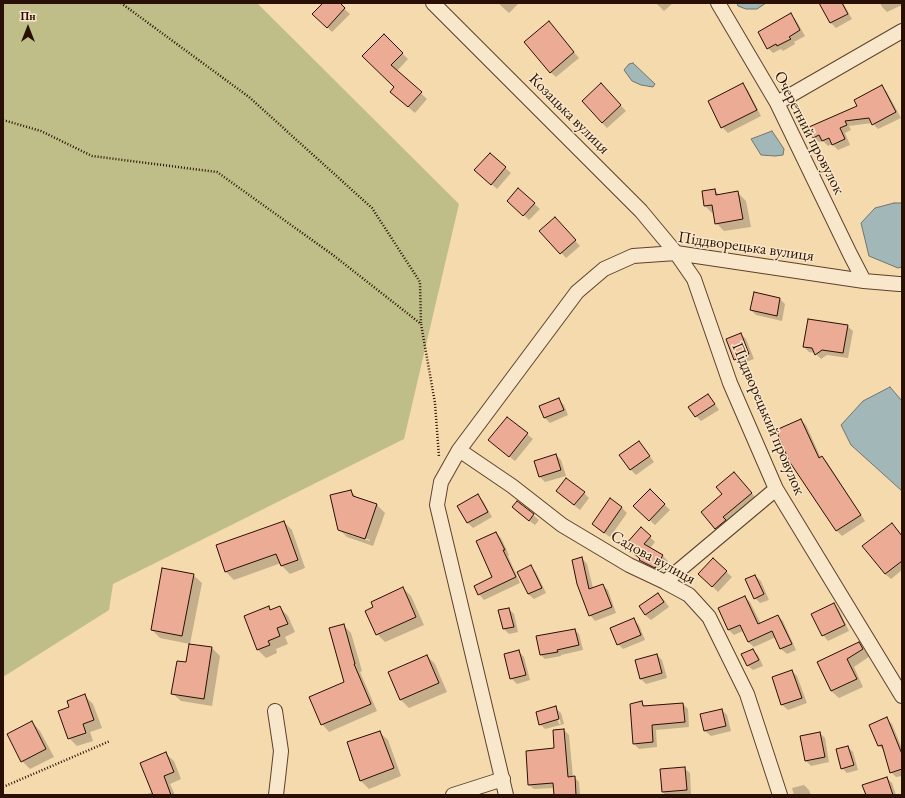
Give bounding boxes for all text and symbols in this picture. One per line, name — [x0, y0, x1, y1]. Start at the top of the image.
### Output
north arrow — [8, 8, 48, 48]
text: Пн — [20, 9, 36, 23]
street label: Очеретний провулок — [770, 68, 848, 198]
street label: Козацька вулиця — [525, 70, 613, 158]
street label: Піддворецька вулиця — [677, 228, 815, 266]
street label: Піддворецький провулок — [727, 340, 809, 498]
street label: Садова вулиця — [607, 527, 699, 589]

